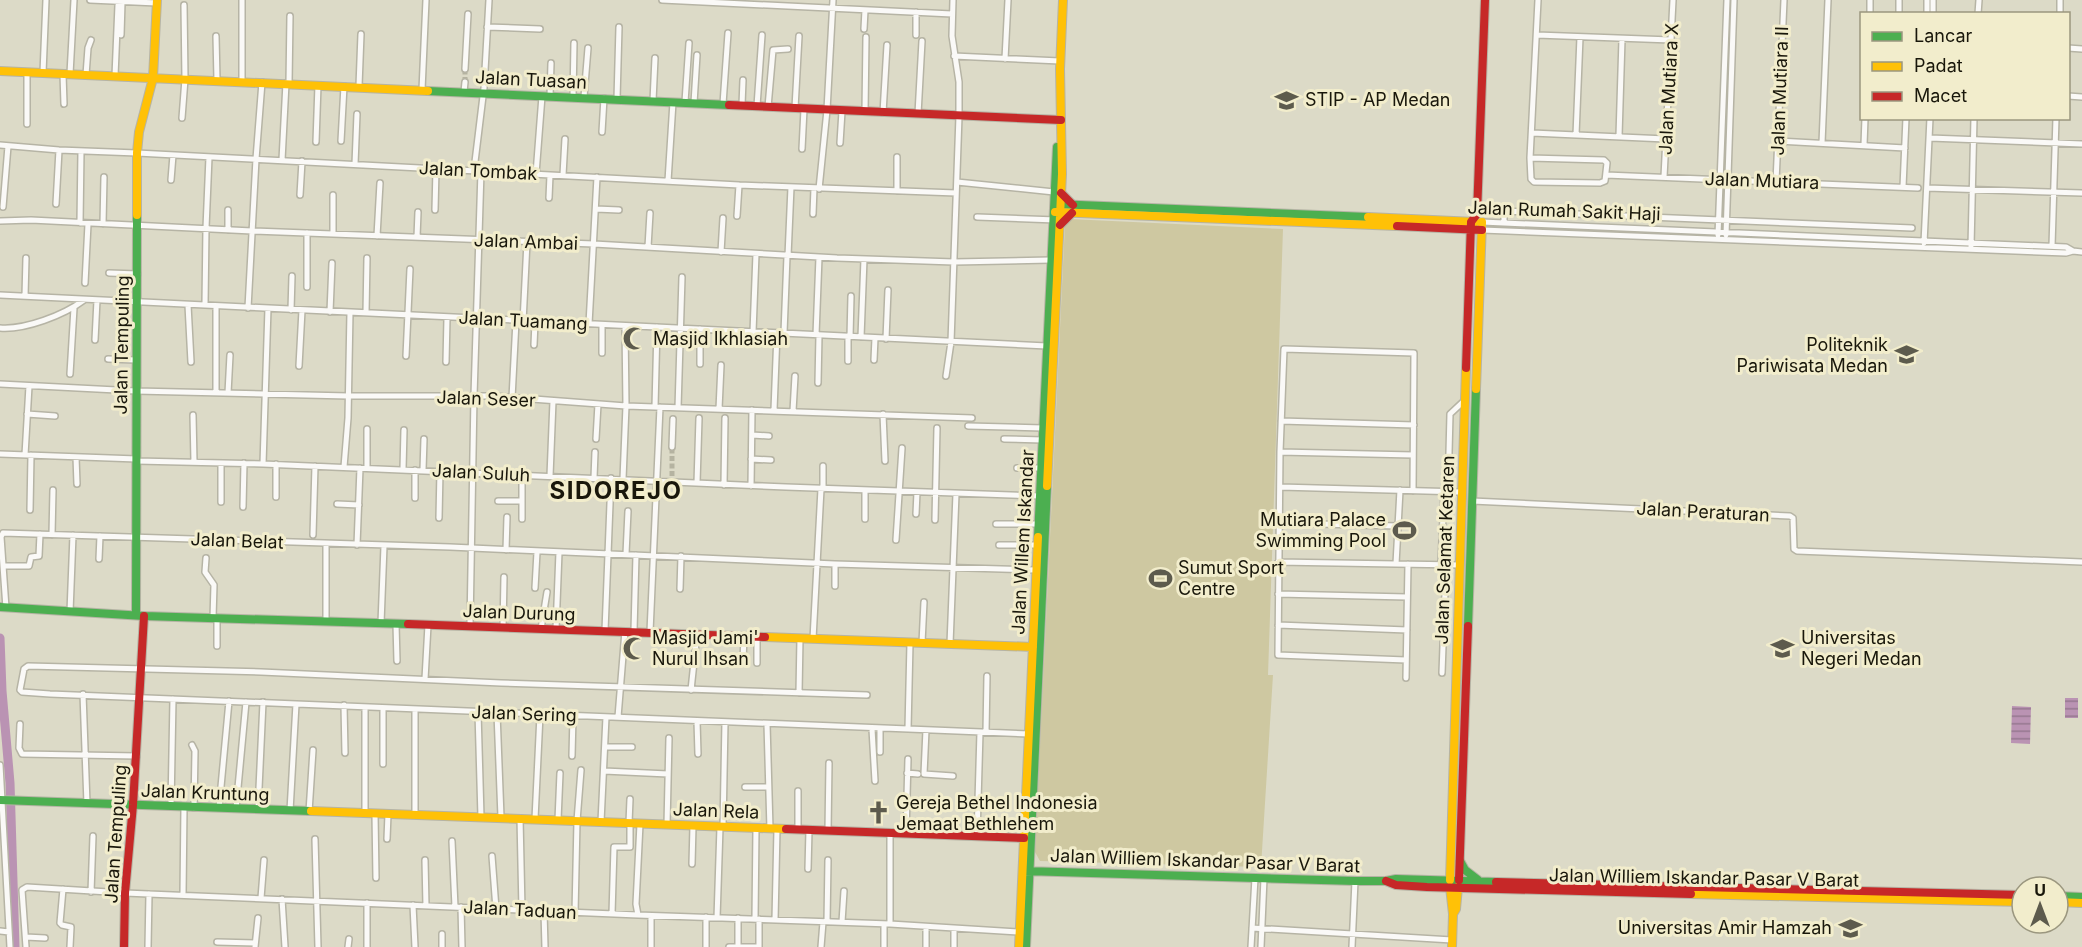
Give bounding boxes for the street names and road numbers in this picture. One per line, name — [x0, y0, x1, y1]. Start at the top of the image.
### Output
street label: Jalan Mutiara X — [1655, 22, 1682, 155]
street label: Jalan Mutiara II — [1767, 26, 1792, 156]
street label: Jalan Tuasan — [475, 66, 587, 93]
street label: Jalan Tombak — [418, 157, 538, 184]
street label: Jalan Mutiara — [1704, 168, 1820, 193]
street label: Jalan Rumah Sakit Haji — [1467, 197, 1661, 224]
street label: Jalan Ambai — [473, 229, 579, 254]
street label: Jalan Tempuling — [110, 275, 133, 415]
street label: Jalan Tuamang — [458, 307, 588, 334]
street label: Jalan Seser — [436, 386, 536, 411]
street label: Jalan Willem Iskandar — [1007, 449, 1038, 635]
street label: Jalan Selamat Ketaren — [1431, 455, 1458, 645]
street label: Jalan Suluh — [431, 459, 531, 486]
street label: Jalan Peraturan — [1636, 498, 1770, 525]
street label: Jalan Belat — [190, 528, 284, 553]
street label: Jalan Durung — [462, 600, 576, 625]
street label: Jalan Sering — [471, 701, 577, 726]
street label: Jalan Tempuling — [100, 764, 131, 904]
street label: Jalan Kruntung — [140, 780, 270, 805]
street label: Jalan Rela — [672, 798, 760, 823]
street label: Jalan Williem Iskandar Pasar V Barat — [1050, 845, 1360, 876]
street label: Jalan Williem Iskandar Pasar V Barat — [1549, 864, 1859, 891]
street label: Jalan Taduan — [463, 896, 577, 923]

